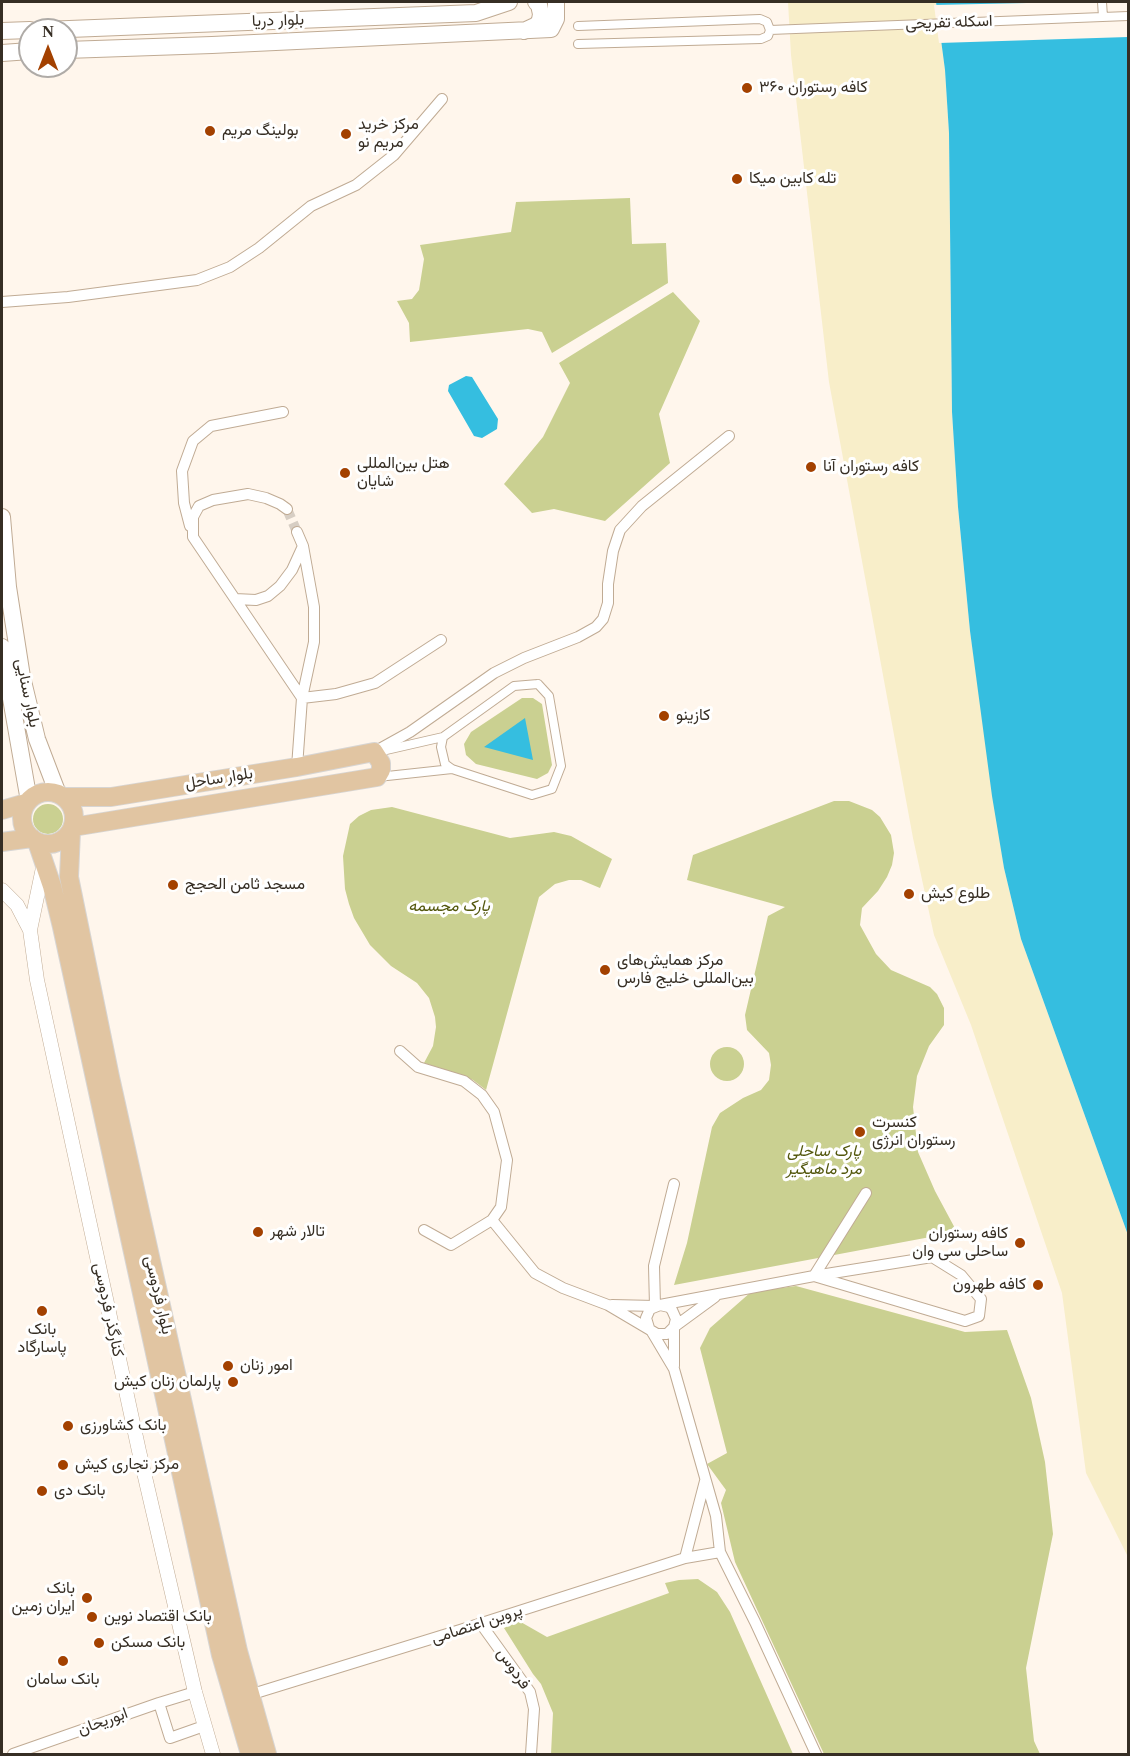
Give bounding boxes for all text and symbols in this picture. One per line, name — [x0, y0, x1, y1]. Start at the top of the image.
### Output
street label: بلوار دریا — [251, 10, 305, 32]
street label: اسکله تفریحی — [905, 12, 993, 34]
north arrow — [18, 18, 78, 78]
text: N — [42, 23, 54, 40]
place label: کافه رستوران ۳۶۰ — [759, 78, 868, 98]
marker: کافه رستوران ۳۶۰ — [740, 81, 754, 95]
place label: مرکز خرید مریم نو — [358, 115, 419, 153]
place label: بولینگ مریم — [222, 121, 299, 141]
marker: بولینگ مریم — [203, 124, 217, 138]
marker: مرکز خرید مریم نو — [339, 127, 353, 141]
place label: تله کابین میکا — [749, 169, 836, 189]
marker: تله کابین میکا — [730, 172, 744, 186]
place label: هتل بین‌المللی شایان — [357, 454, 450, 492]
place label: کافه رستوران آنا — [823, 457, 919, 477]
marker: کافه رستوران آنا — [804, 460, 818, 474]
marker: هتل بین‌المللی شایان — [338, 466, 352, 480]
street label: بلوار سنایی — [10, 657, 44, 729]
place label: کازینو — [676, 706, 710, 726]
marker: کازینو — [657, 709, 671, 723]
street label: بلوار ساحل — [184, 764, 254, 794]
place label: مسجد ثامن الحجج — [185, 875, 305, 895]
marker: مسجد ثامن الحجج — [166, 878, 180, 892]
place label: طلوع کیش — [921, 884, 990, 904]
marker: طلوع کیش — [902, 887, 916, 901]
park label: پارک مجسمه — [408, 897, 490, 917]
place label: مرکز همایش‌های بین‌المللی خلیج فارس — [617, 951, 754, 989]
marker: مرکز همایش‌های بین‌المللی خلیج فارس — [598, 963, 612, 977]
place label: کنسرت رستوران انرژی — [872, 1113, 956, 1151]
marker: کنسرت رستوران انرژی — [853, 1125, 867, 1139]
park label: پارک ساحلی مرد ماهیگیر — [786, 1142, 862, 1180]
place label: تالار شهر — [270, 1222, 325, 1242]
place label: کافه رستوران ساحلی سی وان — [912, 1224, 1008, 1262]
marker: تالار شهر — [251, 1225, 265, 1239]
marker: کافه رستوران ساحلی سی وان — [1013, 1236, 1027, 1250]
street label: بلوار فردوسی — [140, 1254, 176, 1336]
street label: کنارگذر فردوسی — [89, 1261, 127, 1359]
place label: کافه طهرون — [953, 1275, 1026, 1295]
marker: کافه طهرون — [1031, 1278, 1045, 1292]
marker: بانک پاسارگاد — [35, 1304, 49, 1318]
place label: بانک پاسارگاد — [18, 1320, 66, 1358]
place label: امور زنان — [240, 1356, 293, 1376]
marker: امور زنان — [221, 1359, 235, 1373]
place label: پارلمان زنان کیش — [114, 1372, 221, 1392]
marker: پارلمان زنان کیش — [226, 1375, 240, 1389]
place label: بانک کشاورزی — [80, 1416, 166, 1436]
marker: بانک کشاورزی — [61, 1419, 75, 1433]
place label: مرکز تجاری کیش — [75, 1455, 179, 1475]
marker: مرکز تجاری کیش — [56, 1458, 70, 1472]
place label: بانک دی — [54, 1481, 105, 1501]
marker: بانک دی — [35, 1484, 49, 1498]
place label: بانک ایران زمین — [11, 1579, 75, 1617]
marker: بانک ایران زمین — [80, 1591, 94, 1605]
street label: پروین اعتصامی — [429, 1601, 525, 1649]
place label: بانک اقتصاد نوین — [104, 1607, 212, 1627]
marker: بانک اقتصاد نوین — [85, 1610, 99, 1624]
place label: بانک مسکن — [111, 1633, 185, 1653]
marker: بانک مسکن — [92, 1636, 106, 1650]
street label: فردوس — [492, 1645, 534, 1693]
marker: بانک سامان — [56, 1654, 70, 1668]
place label: بانک سامان — [27, 1670, 99, 1690]
street label: ابوریحان — [75, 1704, 131, 1740]

